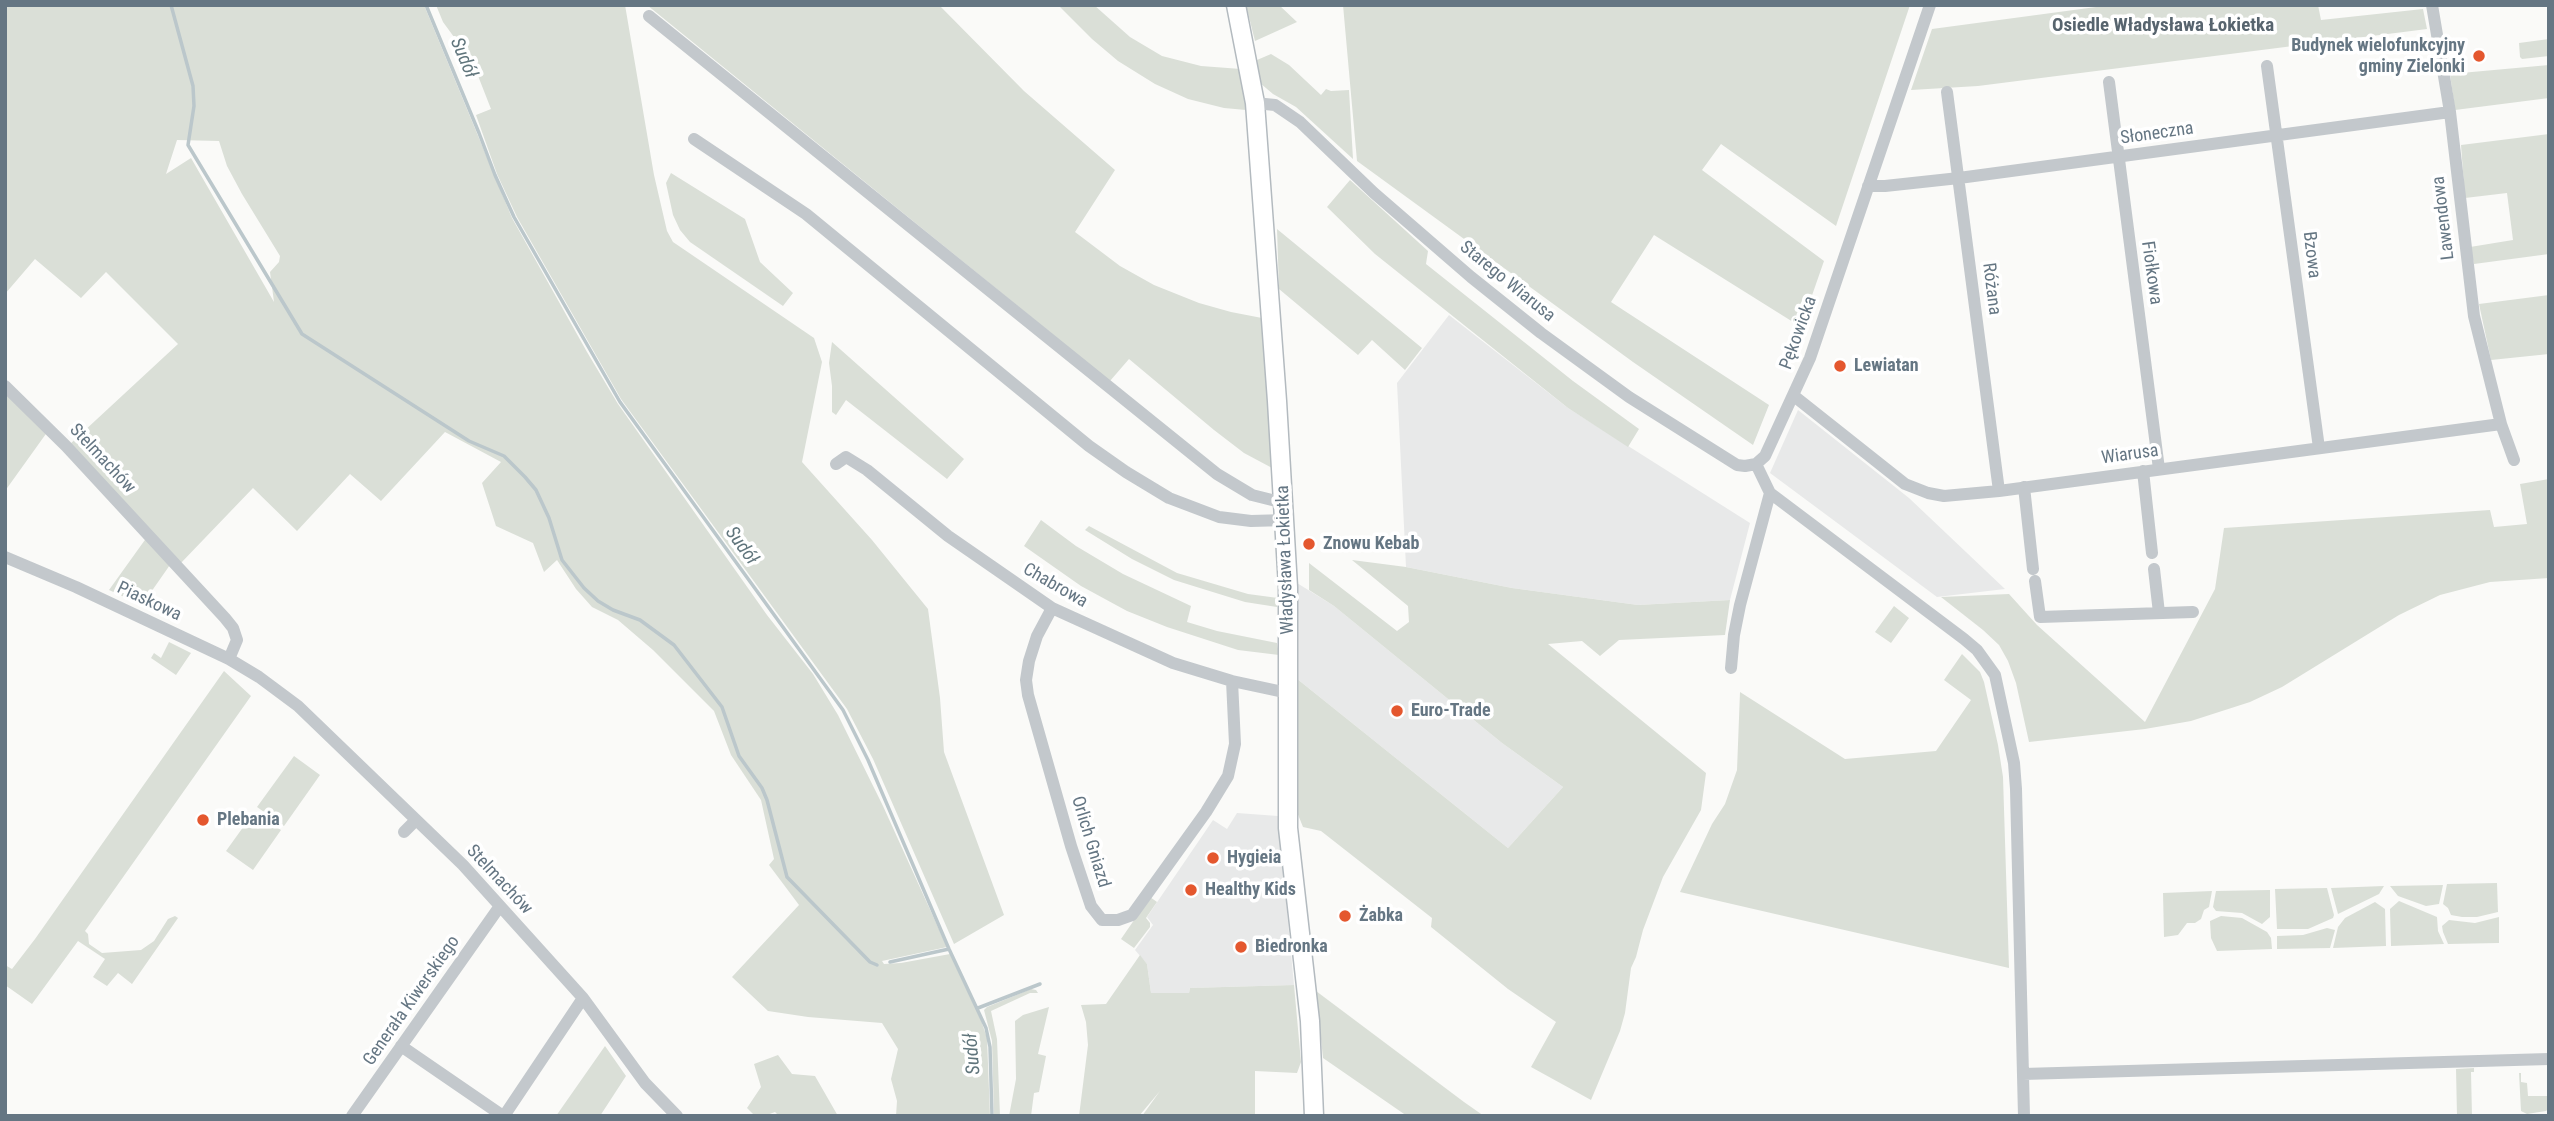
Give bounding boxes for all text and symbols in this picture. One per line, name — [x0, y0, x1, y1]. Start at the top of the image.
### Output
district label: Osiedle Władysława Łokietka — [2052, 15, 2274, 37]
water label: Sudół — [444, 34, 482, 82]
place label: Budynek wielofunkcyjny gminy Zielonki — [2291, 35, 2465, 78]
marker: Budynek wielofunkcyjny gminy Zielonki — [2471, 48, 2487, 64]
street label: Słoneczna — [2119, 118, 2195, 150]
street label: Lawendowa — [2428, 175, 2460, 261]
street label: Bzowa — [2297, 230, 2325, 280]
street label: Starego Wiarusa — [1455, 237, 1559, 327]
street label: Fiołkowa — [2136, 240, 2166, 306]
street label: Różana — [1977, 262, 2005, 316]
street label: Pękowicka — [1776, 293, 1822, 373]
place label: Lewiatan — [1854, 355, 1919, 377]
marker: Lewiatan — [1832, 358, 1848, 374]
street label: Stelmachów — [64, 420, 140, 498]
street label: Wiarusa — [2100, 440, 2160, 470]
street label: Władysława Łokietka — [1273, 485, 1299, 635]
water label: Sudół — [720, 523, 762, 569]
place label: Znowu Kebab — [1323, 533, 1419, 555]
marker: Znowu Kebab — [1301, 536, 1317, 552]
street label: Chabrowa — [1019, 559, 1091, 613]
street label: Piaskowa — [113, 578, 185, 626]
place label: Euro-Trade — [1411, 700, 1491, 722]
marker: Euro-Trade — [1389, 703, 1405, 719]
street label: Orlich Gniazd — [1066, 794, 1114, 890]
place label: Plebania — [217, 809, 280, 831]
marker: Plebania — [195, 812, 211, 828]
street label: Stelmachów — [461, 841, 537, 919]
place label: Hygieia — [1227, 847, 1281, 869]
marker: Hygieia — [1205, 850, 1221, 866]
place label: Healthy Kids — [1205, 879, 1296, 901]
marker: Healthy Kids — [1183, 882, 1199, 898]
place label: Żabka — [1359, 905, 1403, 927]
marker: Żabka — [1337, 908, 1353, 924]
street label: Generała Kiwerskiego — [359, 932, 465, 1070]
place label: Biedronka — [1255, 936, 1328, 958]
marker: Biedronka — [1233, 939, 1249, 955]
water label: Sudół — [960, 1032, 986, 1076]

